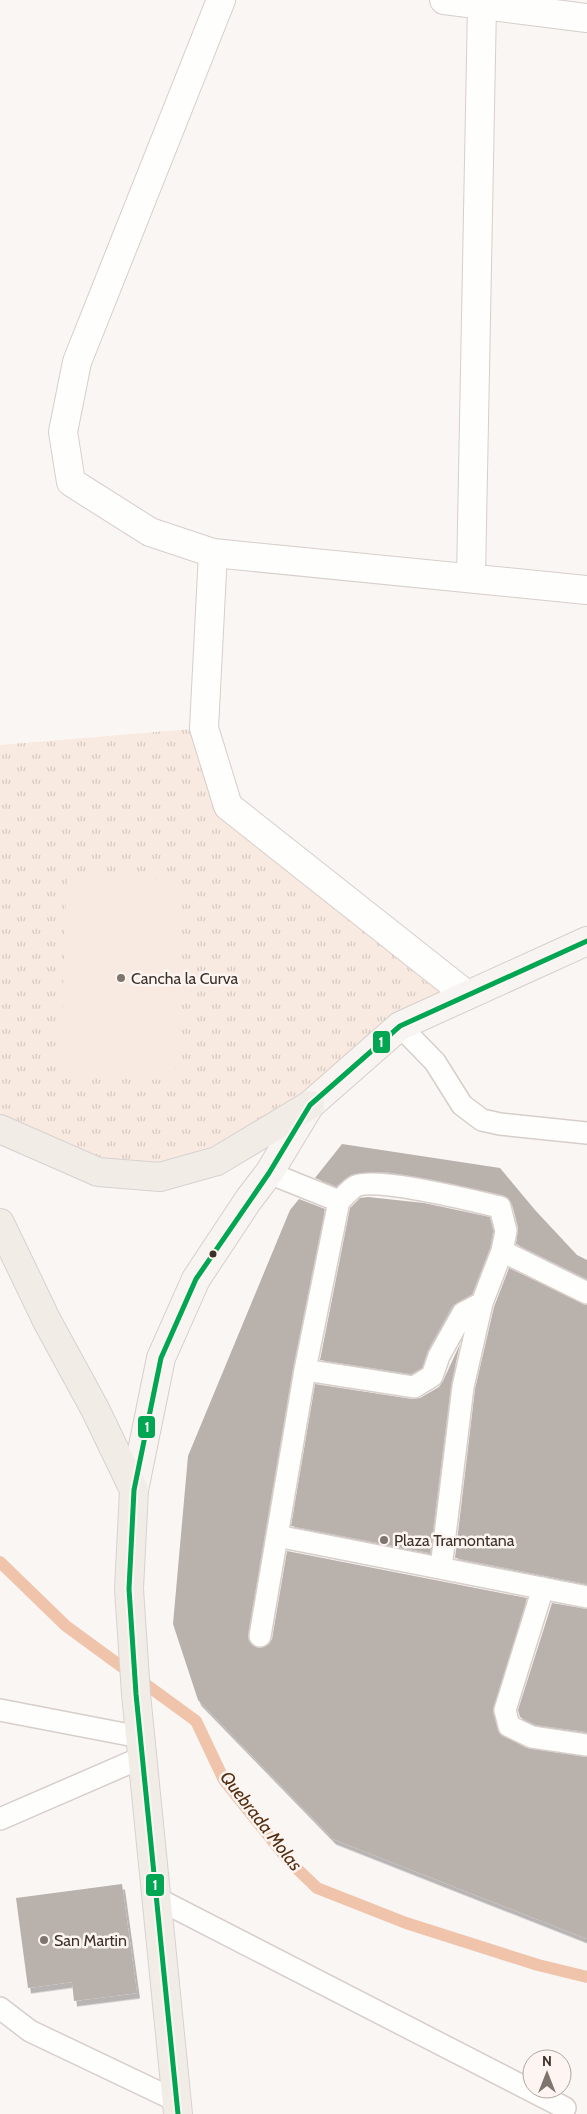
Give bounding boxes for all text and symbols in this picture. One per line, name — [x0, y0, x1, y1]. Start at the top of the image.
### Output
place label: Cancha la Curva — [131, 969, 239, 988]
marker: Cancha la Curva — [115, 972, 127, 984]
line badge: 1 — [372, 1030, 391, 1054]
text: 1 — [378, 1033, 384, 1051]
unlabelled marker — [208, 1249, 218, 1259]
line badge: 1 — [137, 1415, 156, 1439]
text: 1 — [144, 1418, 150, 1436]
place label: Plaza Tramontana — [394, 1531, 515, 1550]
marker: Plaza Tramontana — [378, 1534, 390, 1546]
water label: Quebrada Molas — [215, 1767, 307, 1875]
line badge: 1 — [145, 1873, 165, 1897]
text: 1 — [152, 1876, 158, 1894]
place label: San Martin — [54, 1931, 127, 1950]
marker: San Martin — [38, 1934, 50, 1946]
north arrow — [522, 2049, 572, 2099]
text: N — [542, 2052, 552, 2070]

